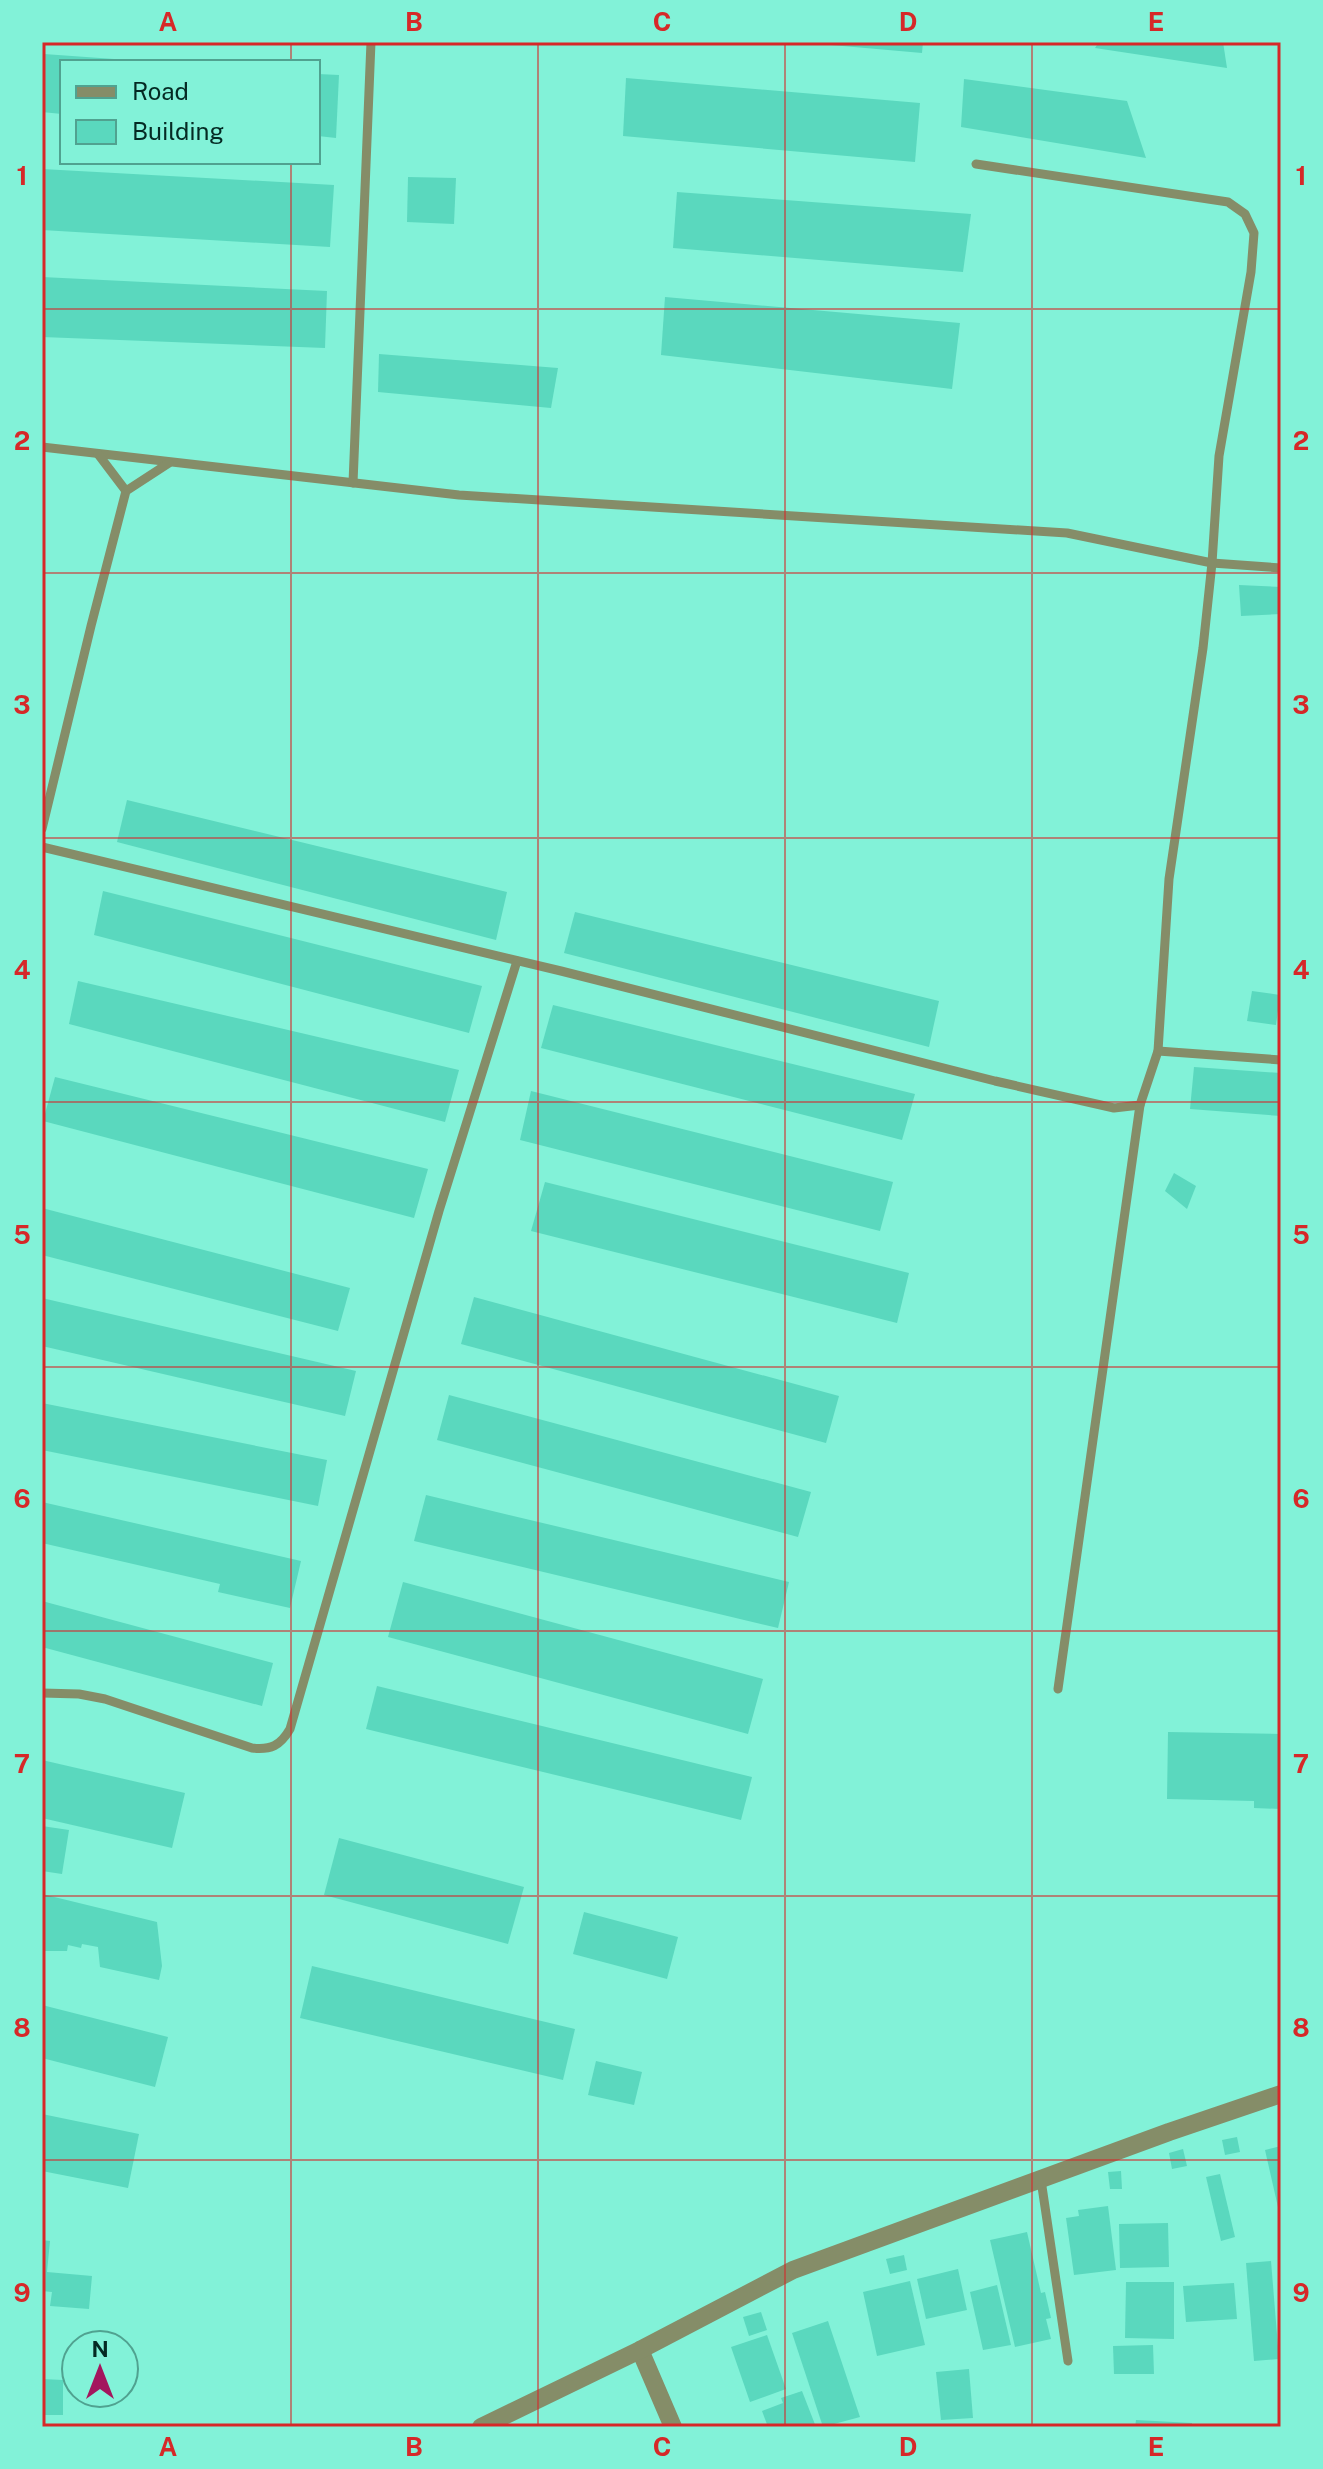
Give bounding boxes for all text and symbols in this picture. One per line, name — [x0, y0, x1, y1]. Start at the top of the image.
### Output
text: A — [159, 6, 178, 37]
text: B — [405, 6, 423, 37]
text: C — [653, 6, 671, 37]
text: D — [899, 6, 917, 37]
text: E — [1148, 6, 1164, 37]
legend — [60, 60, 320, 164]
text: Road — [132, 77, 189, 105]
text: Building — [132, 117, 224, 145]
text: 1 — [16, 160, 28, 191]
text: 1 — [1295, 160, 1307, 191]
text: 2 — [14, 425, 30, 456]
text: 2 — [1293, 425, 1309, 456]
text: 3 — [13, 689, 31, 720]
text: 3 — [1292, 689, 1310, 720]
text: 4 — [13, 954, 31, 985]
text: 4 — [1292, 954, 1310, 985]
text: 5 — [13, 1219, 31, 1250]
text: 5 — [1292, 1219, 1310, 1250]
text: 6 — [13, 1483, 31, 1514]
text: 6 — [1292, 1483, 1310, 1514]
text: 7 — [14, 1748, 30, 1779]
text: 7 — [1293, 1748, 1309, 1779]
text: 8 — [13, 2012, 31, 2043]
text: 8 — [1292, 2012, 1310, 2043]
text: 9 — [13, 2277, 31, 2308]
text: 9 — [1292, 2277, 1310, 2308]
north arrow — [60, 2329, 140, 2409]
text: N — [91, 2336, 109, 2362]
text: A — [159, 2431, 178, 2462]
text: B — [405, 2431, 423, 2462]
text: C — [653, 2431, 671, 2462]
text: D — [899, 2431, 917, 2462]
text: E — [1148, 2431, 1164, 2462]

